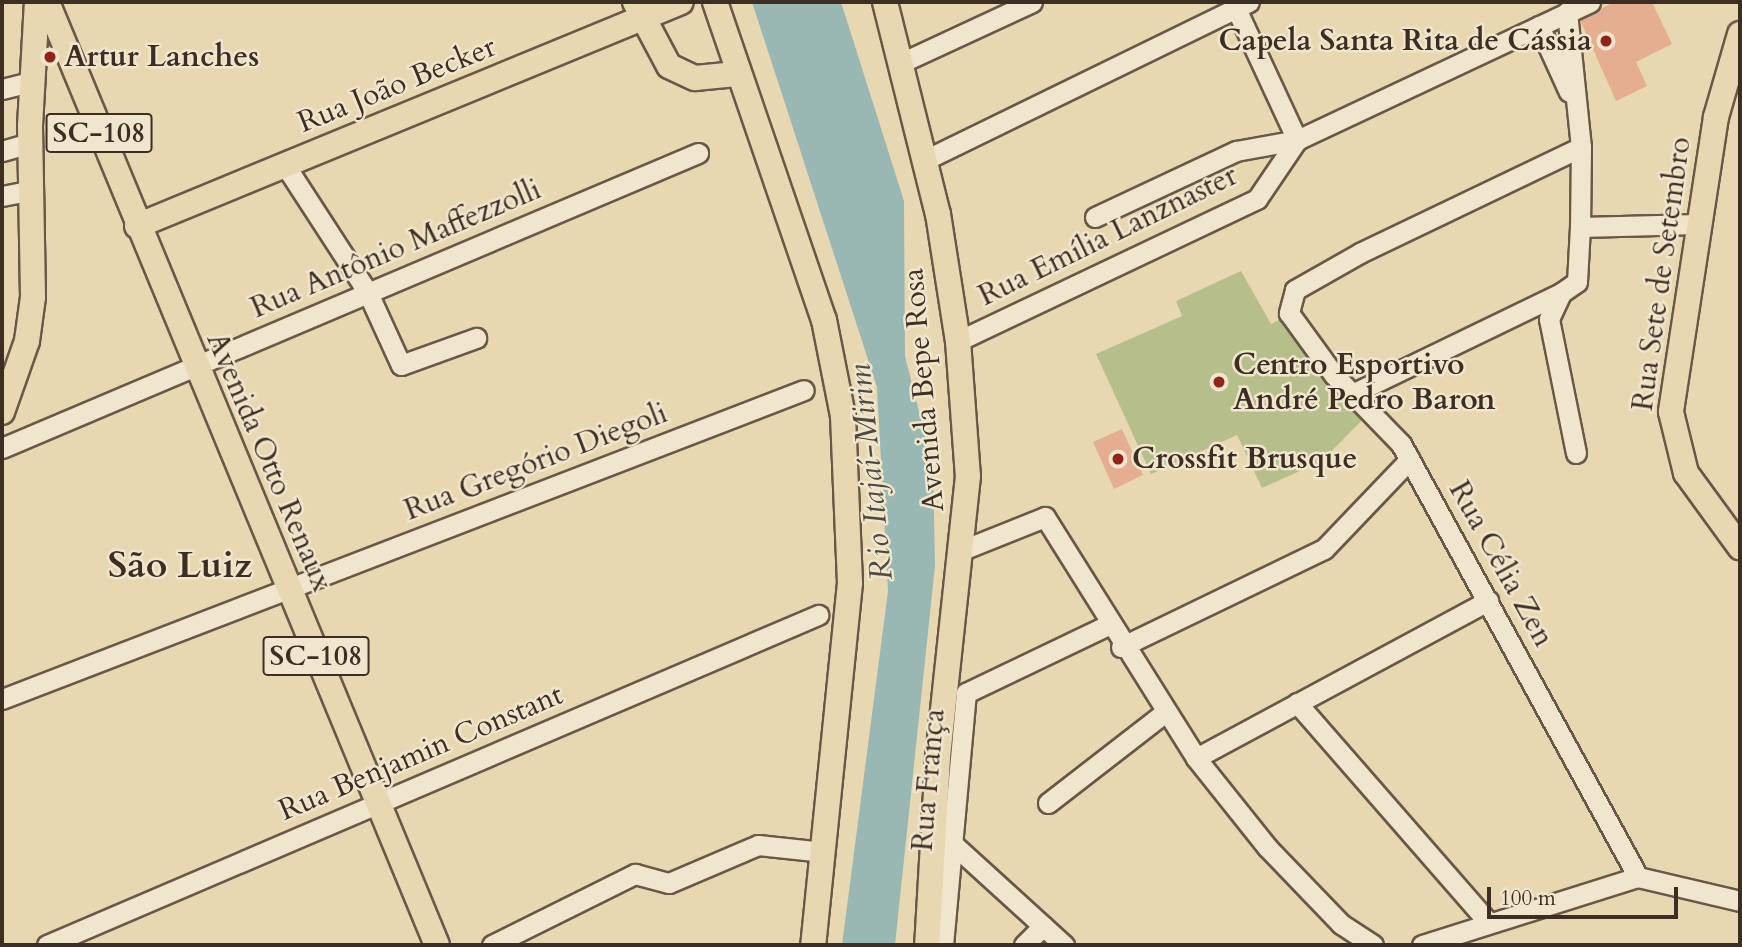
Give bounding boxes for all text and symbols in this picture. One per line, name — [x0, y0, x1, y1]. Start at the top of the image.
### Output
place label: Capela Santa Rita de Cássia — [1218, 23, 1592, 59]
street label: Rua João Becker — [293, 29, 501, 141]
marker: Capela Santa Rita de Cássia — [1598, 33, 1614, 49]
place label: Artur Lanches — [64, 39, 259, 75]
marker: Artur Lanches — [42, 49, 58, 65]
road number: SC-108 — [45, 108, 153, 158]
street label: Rua Sete de Setembro — [1625, 135, 1699, 413]
street label: Rua Emília Lanznaster — [973, 158, 1243, 314]
street label: Rua Antônio Maffezzolli — [246, 172, 546, 326]
street label: Avenida Bepe Rosa — [895, 267, 953, 513]
street label: Avenida Otto Renaux — [198, 327, 340, 597]
place label: Centro Esportivo André Pedro Baron — [1233, 347, 1496, 418]
water label: Rio Itajaí-Mirim — [841, 362, 901, 582]
marker: Centro Esportivo André Pedro Baron — [1211, 374, 1227, 390]
street label: Rua Gregório Diegoli — [399, 395, 673, 529]
place label: Crossfit Brusque — [1132, 441, 1357, 477]
marker: Crossfit Brusque — [1110, 451, 1126, 467]
street label: Rua Célia Zen — [1441, 475, 1561, 653]
district label: São Luiz — [108, 543, 252, 587]
road number: SC-108 — [262, 632, 370, 680]
street label: Rua Benjamin Constant — [274, 677, 568, 829]
street label: Rua França — [905, 707, 953, 853]
scale bar — [1490, 874, 1681, 918]
text: 100 m — [1500, 884, 1556, 913]

